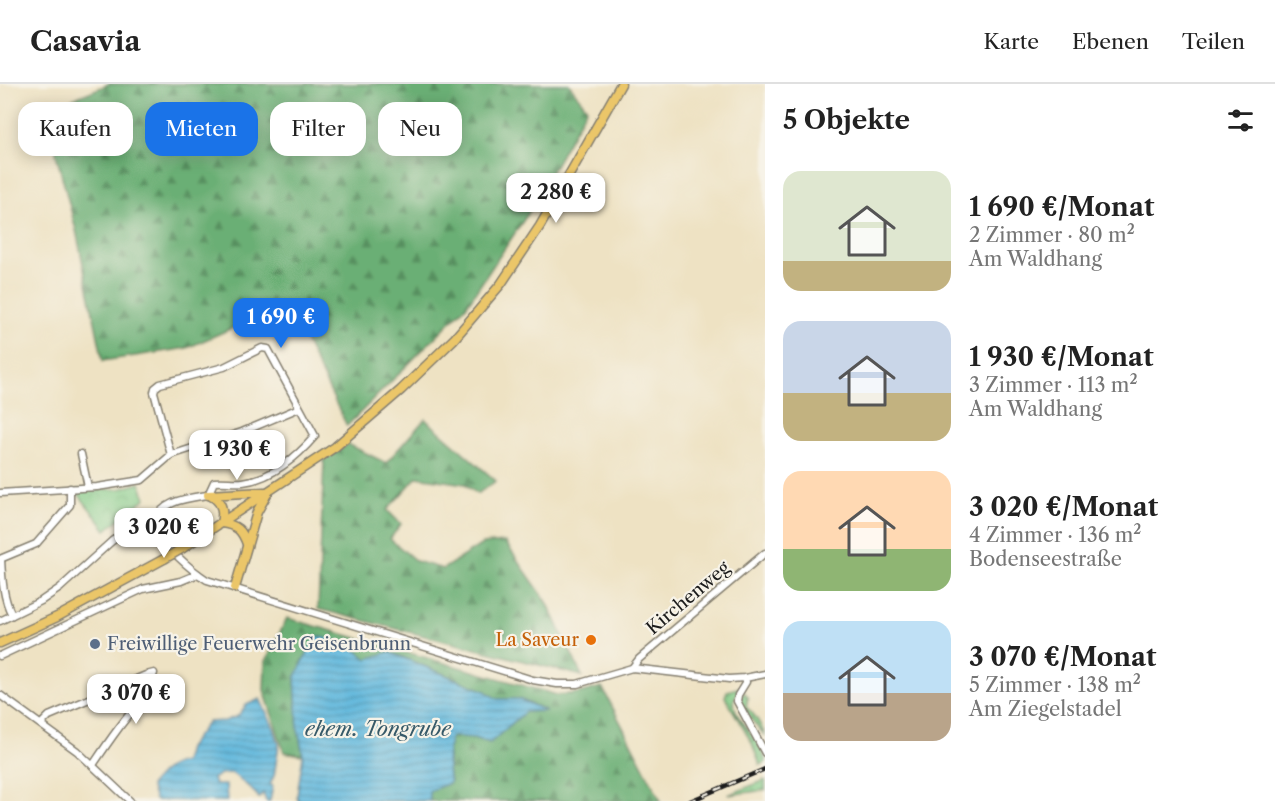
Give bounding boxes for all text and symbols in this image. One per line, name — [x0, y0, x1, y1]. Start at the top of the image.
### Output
text: Casavia — [30, 24, 141, 58]
text: Karte — [984, 29, 1039, 54]
text: Ebenen — [1072, 29, 1149, 54]
text: Teilen — [1182, 29, 1245, 54]
chip: Kaufen — [18, 102, 133, 156]
chip: Mieten — [145, 102, 258, 156]
chip: Filter — [270, 102, 366, 156]
chip: Neu — [378, 102, 462, 156]
text: 5 Objekte — [783, 104, 910, 136]
icon: filters — [1224, 104, 1257, 137]
pin: 2 280 € — [501, 173, 611, 224]
text: 2 280 € — [520, 180, 592, 204]
text: 1 690 €/Monat — [969, 191, 1154, 223]
icon: home — [831, 195, 903, 267]
text: 2 Zimmer · 80 m² — [969, 223, 1135, 247]
text: Am Waldhang — [969, 247, 1102, 271]
pin: 1 690 € — [226, 298, 336, 349]
text: 1 690 € — [247, 305, 315, 329]
text: 1 930 €/Monat — [969, 341, 1154, 373]
icon: home — [831, 345, 903, 417]
text: 3 Zimmer · 113 m² — [969, 373, 1138, 397]
text: Am Waldhang — [969, 397, 1102, 421]
pin: 1 930 € — [182, 430, 292, 481]
text: 1 930 € — [203, 437, 271, 461]
text: 3 020 €/Monat — [969, 491, 1158, 523]
icon: home — [831, 495, 903, 567]
pin: 3 020 € — [109, 508, 219, 559]
text: 3 020 € — [128, 515, 200, 539]
text: 4 Zimmer · 136 m² — [969, 523, 1142, 547]
text: Bodenseestraße — [969, 547, 1122, 571]
street label: Kirchenweg — [642, 556, 735, 639]
place label: La Saveur — [495, 629, 579, 651]
place label: Freiwillige Feuerwehr Geisenbrunn — [107, 633, 411, 655]
marker: La Saveur — [584, 633, 598, 647]
marker: Freiwillige Feuerwehr Geisenbrunn — [88, 637, 102, 651]
text: 3 070 €/Monat — [969, 641, 1157, 673]
icon: home — [831, 645, 903, 717]
text: 5 Zimmer · 138 m² — [969, 673, 1141, 697]
pin: 3 070 € — [81, 674, 191, 725]
text: 3 070 € — [101, 681, 171, 705]
text: Am Ziegelstadel — [969, 697, 1122, 721]
water label: ehem. Tongrube — [305, 717, 452, 741]

